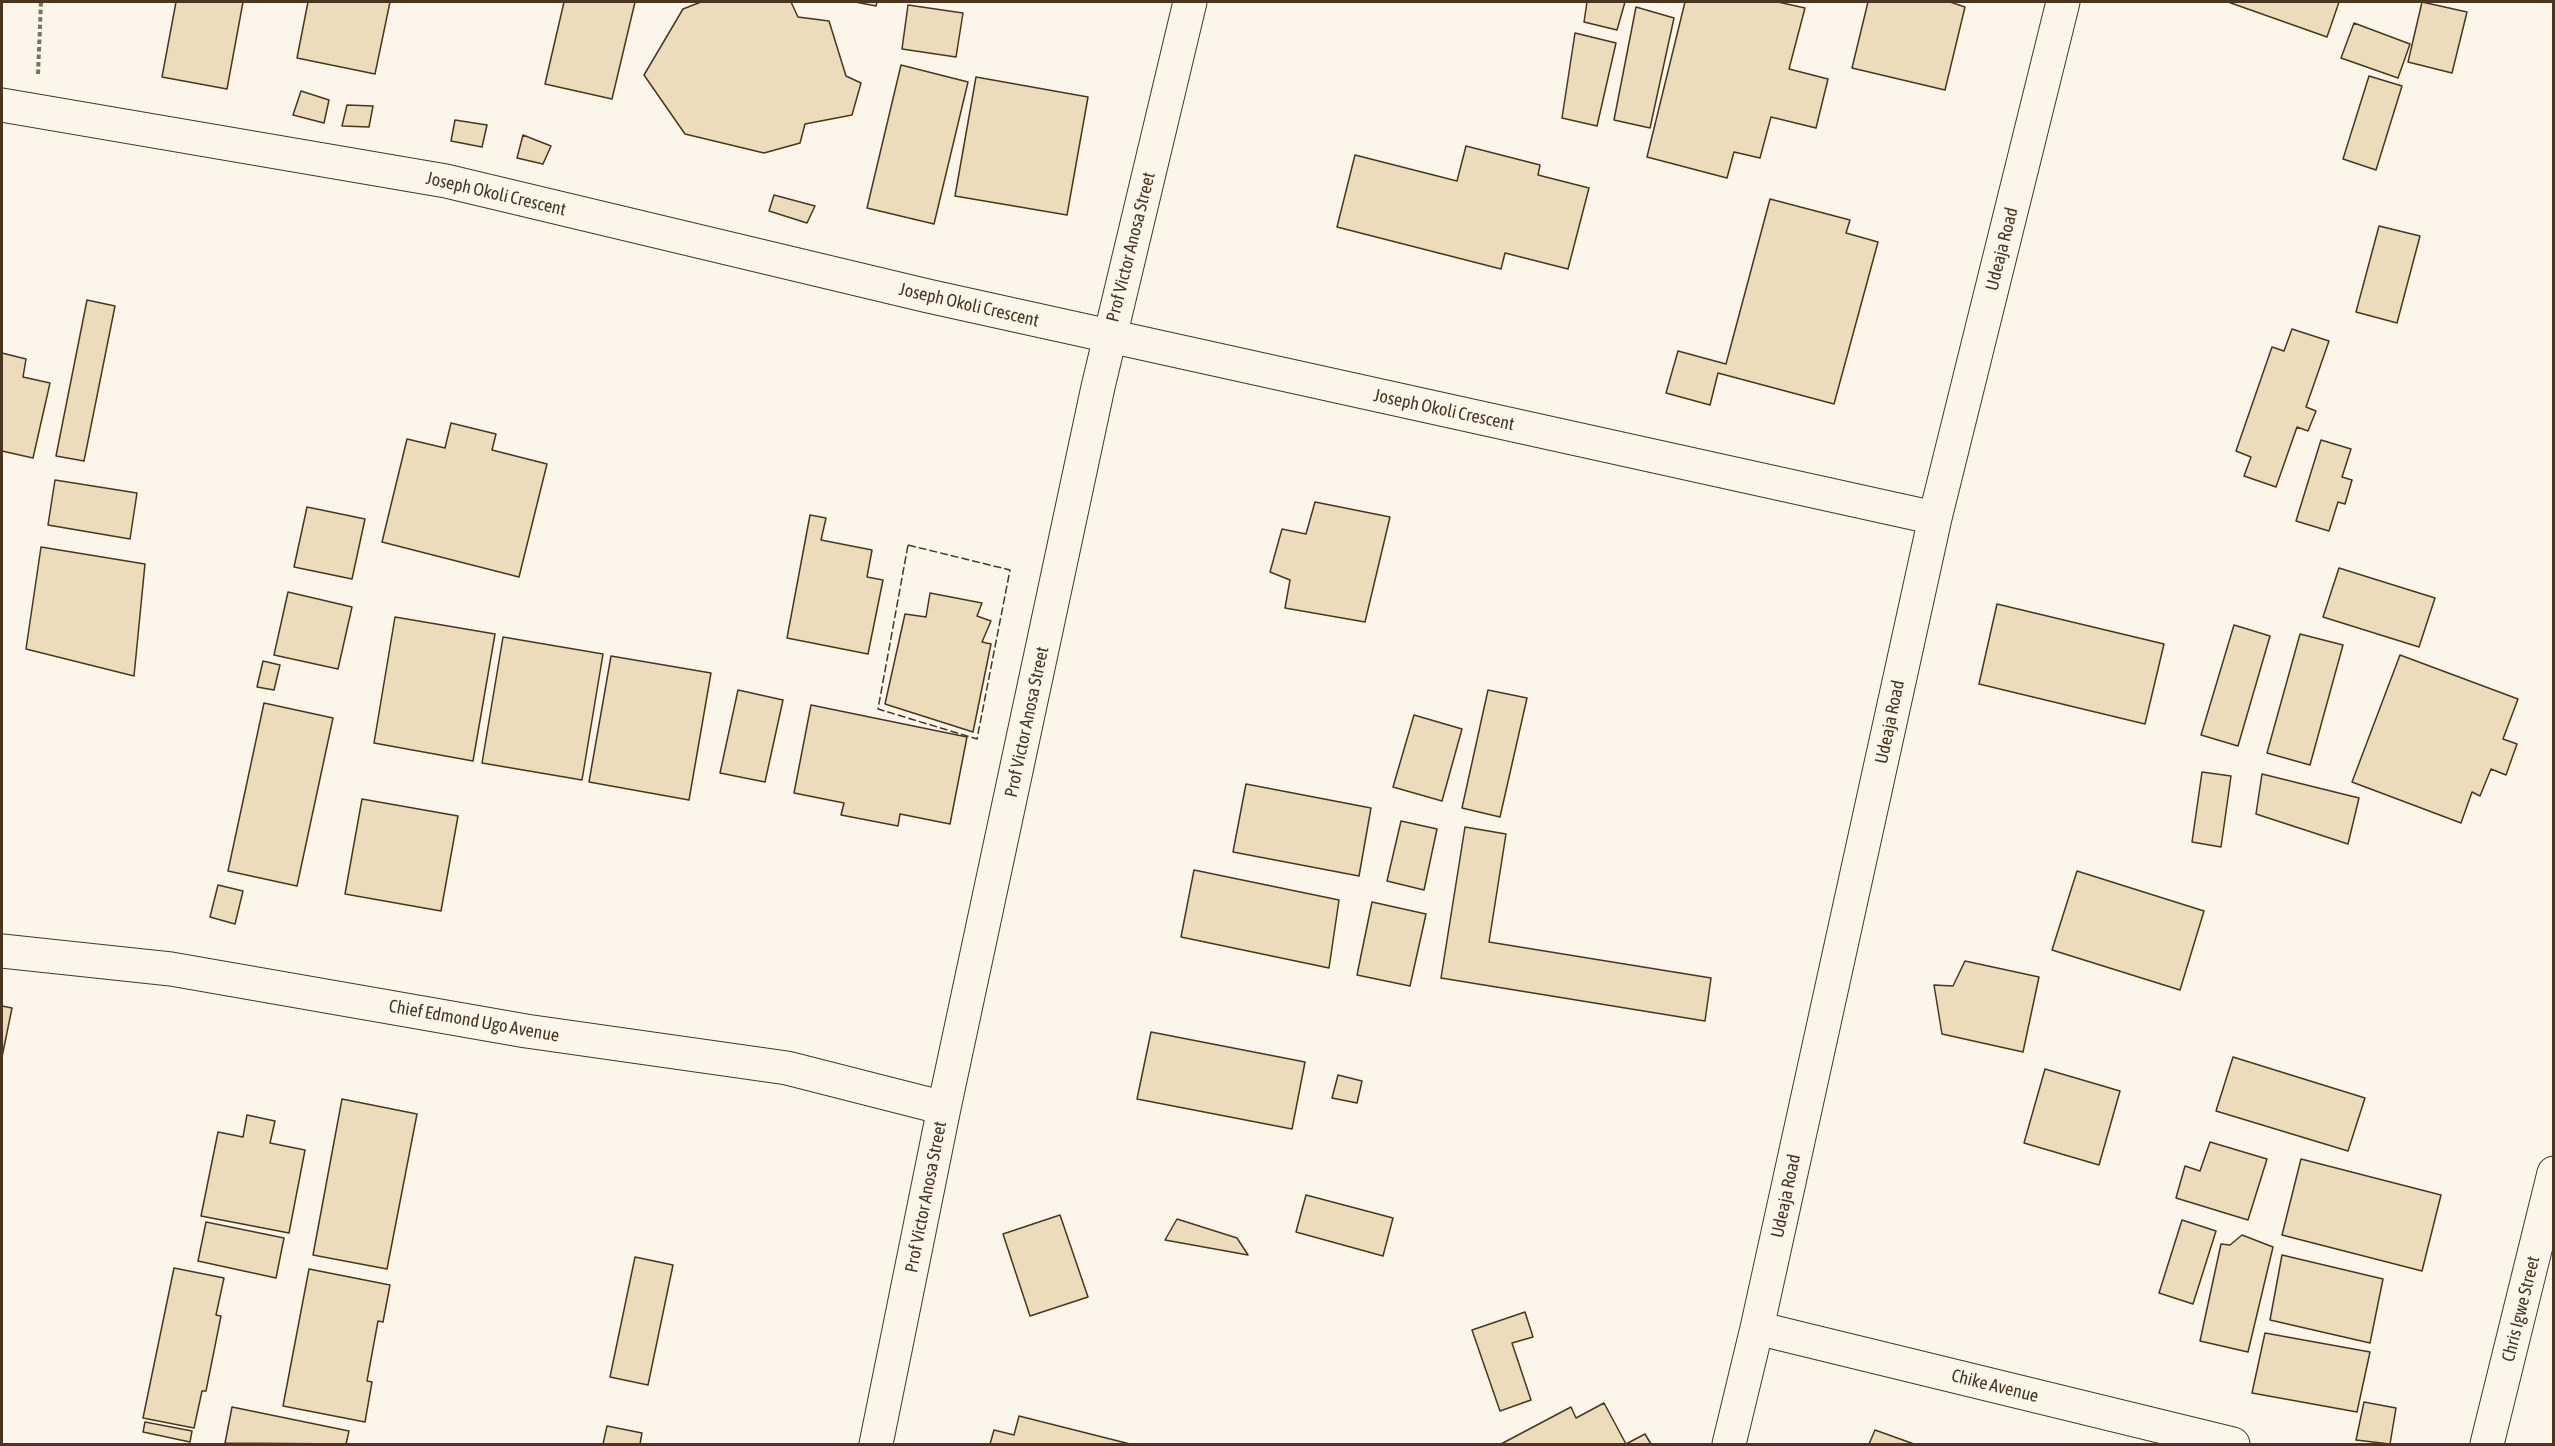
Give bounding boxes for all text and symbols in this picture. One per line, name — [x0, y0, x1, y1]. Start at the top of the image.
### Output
street label: Joseph Okoli Crescent — [424, 167, 568, 221]
street label: Prof Victor Anosa Street — [1102, 170, 1160, 324]
street label: Udeaja Road — [1981, 205, 2023, 293]
street label: Joseph Okoli Crescent — [897, 278, 1041, 332]
street label: Joseph Okoli Crescent — [1372, 385, 1516, 435]
street label: Prof Victor Anosa Street — [1000, 645, 1054, 799]
street label: Udeaja Road — [1871, 678, 1909, 766]
street label: Chief Edmond Ugo Avenue — [387, 995, 561, 1047]
street label: Prof Victor Anosa Street — [901, 1120, 951, 1274]
street label: Udeaja Road — [1767, 1152, 1805, 1240]
street label: Chris Igwe Street — [2497, 1254, 2545, 1364]
street label: Chike Avenue — [1949, 1365, 2041, 1407]

